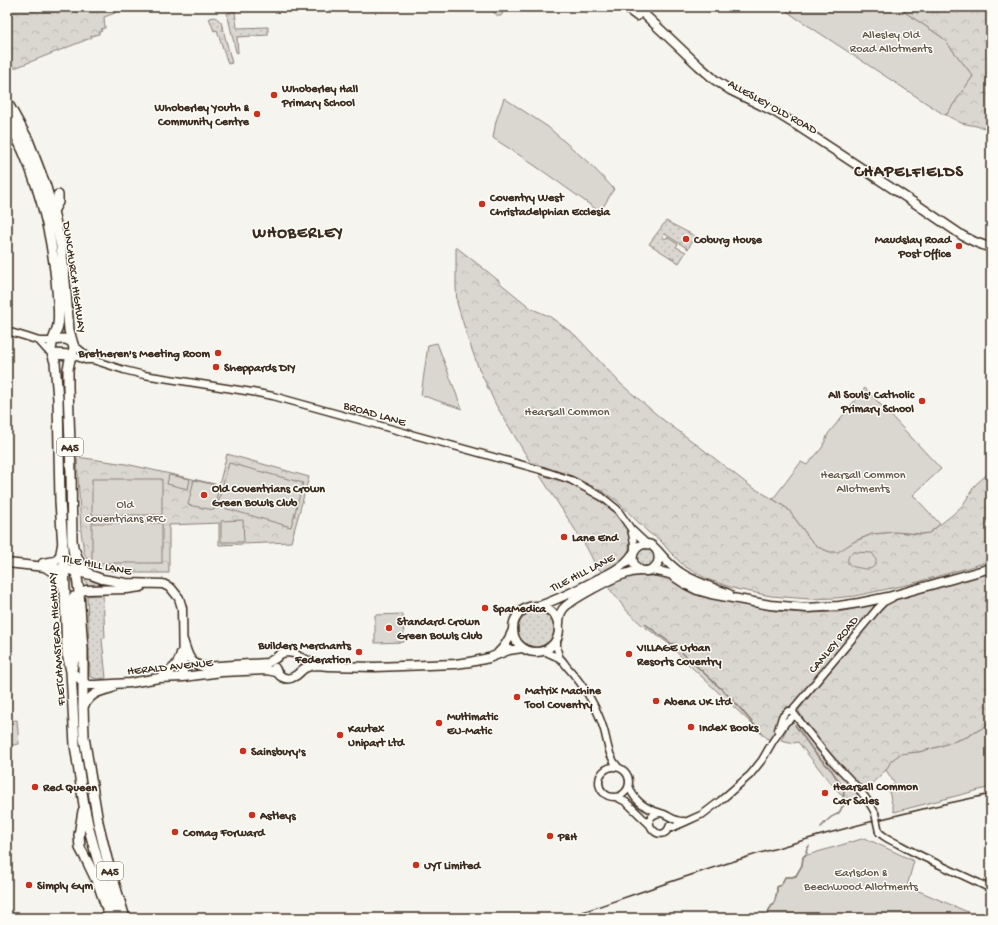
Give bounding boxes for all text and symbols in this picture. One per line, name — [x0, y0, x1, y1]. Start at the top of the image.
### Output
park label: Allesley Old Road Allotments — [850, 29, 933, 57]
street label: ALLESLEY OLD ROAD — [725, 77, 819, 138]
place label: Whoberley Hall Primary School — [281, 83, 358, 111]
marker: Whoberley Hall Primary School — [269, 90, 279, 100]
place label: Whoberley Youth & Community Centre — [154, 102, 250, 130]
marker: Whoberley Youth & Community Centre — [252, 109, 262, 119]
district label: CHAPELFIELDS — [853, 164, 964, 183]
place label: Coventry West Christadelphian Ecclesia — [489, 192, 611, 220]
marker: Coventry West Christadelphian Ecclesia — [477, 199, 487, 209]
street label: DUNCHURCH HIGHWAY — [58, 220, 88, 334]
district label: WHOBERLEY — [251, 225, 344, 244]
marker: Coburg House — [681, 234, 691, 244]
place label: Coburg House — [693, 234, 763, 248]
place label: Maudslay Road Post Office — [875, 234, 953, 262]
marker: Maudslay Road Post Office — [954, 241, 964, 251]
place label: Bretheren's Meeting Room — [78, 348, 210, 362]
marker: Bretheren's Meeting Room — [213, 348, 223, 358]
marker: Sheppards DIY — [211, 362, 221, 372]
place label: Sheppards DIY — [224, 362, 296, 376]
place label: All Souls' Catholic Primary School — [827, 389, 915, 417]
marker: All Souls' Catholic Primary School — [917, 396, 927, 406]
street label: BROAD LANE — [341, 399, 408, 431]
park label: Hearsall Common — [525, 406, 610, 420]
road number: A45 — [57, 438, 83, 456]
park label: Hearsall Common Allotments — [821, 469, 906, 497]
place label: Old Coventrians Crown Green Bowls Club — [212, 483, 325, 511]
marker: Old Coventrians Crown Green Bowls Club — [199, 490, 209, 500]
park label: Old Coventrians RFC — [85, 499, 167, 527]
marker: Lane End — [559, 532, 569, 542]
place label: Lane End — [572, 532, 620, 546]
street label: TILE HILL LANE — [547, 551, 618, 596]
street label: TILE HILL LANE — [60, 552, 133, 580]
street label: FLETCHAMSTEAD HIGHWAY — [46, 571, 70, 707]
marker: SpaMedica — [480, 603, 490, 613]
place label: SpaMedica — [493, 603, 547, 617]
street label: CANLEY ROAD — [807, 614, 863, 677]
place label: Standard Crown Green Bowls Club — [397, 616, 483, 644]
marker: Standard Crown Green Bowls Club — [384, 623, 394, 633]
place label: Builders Merchants Federation — [257, 640, 352, 668]
place label: VILLAGE Urban Resorts Coventry — [636, 642, 722, 670]
marker: Builders Merchants Federation — [354, 647, 364, 657]
marker: VILLAGE Urban Resorts Coventry — [624, 649, 634, 659]
street label: HERALD AVENUE — [127, 656, 214, 679]
place label: Matrix Machine Tool Coventry — [524, 685, 602, 713]
marker: Matrix Machine Tool Coventry — [512, 692, 522, 702]
marker: Abena UK Ltd — [651, 696, 661, 706]
place label: Abena UK Ltd — [663, 696, 733, 710]
place label: Multimatic EU-Matic — [446, 711, 499, 739]
marker: Multimatic EU-Matic — [434, 718, 444, 728]
marker: Index Books — [686, 722, 696, 732]
place label: Index Books — [699, 722, 759, 736]
place label: Kautex Unipart Ltd — [347, 723, 406, 751]
marker: Kautex Unipart Ltd — [335, 730, 345, 740]
marker: Sainsbury's — [238, 746, 248, 756]
place label: Sainsbury's — [251, 746, 306, 760]
place label: Hearsall Common Car Sales — [832, 781, 918, 809]
marker: Red Queen — [30, 782, 40, 792]
place label: Red Queen — [42, 782, 97, 796]
marker: Hearsall Common Car Sales — [820, 788, 830, 798]
marker: Astleys — [247, 810, 257, 820]
place label: Astleys — [259, 810, 296, 824]
marker: Comag Forward — [170, 827, 180, 837]
place label: Comag Forward — [182, 827, 266, 841]
marker: P&H — [545, 831, 555, 841]
place label: P&H — [557, 831, 578, 845]
marker: UYT Limited — [411, 860, 421, 870]
place label: UYT Limited — [424, 860, 482, 874]
road number: A45 — [97, 862, 123, 880]
park label: Earlsdon & Beechwood Allotments — [803, 867, 919, 895]
marker: Simply Gym — [24, 880, 34, 890]
place label: Simply Gym — [37, 880, 93, 894]

